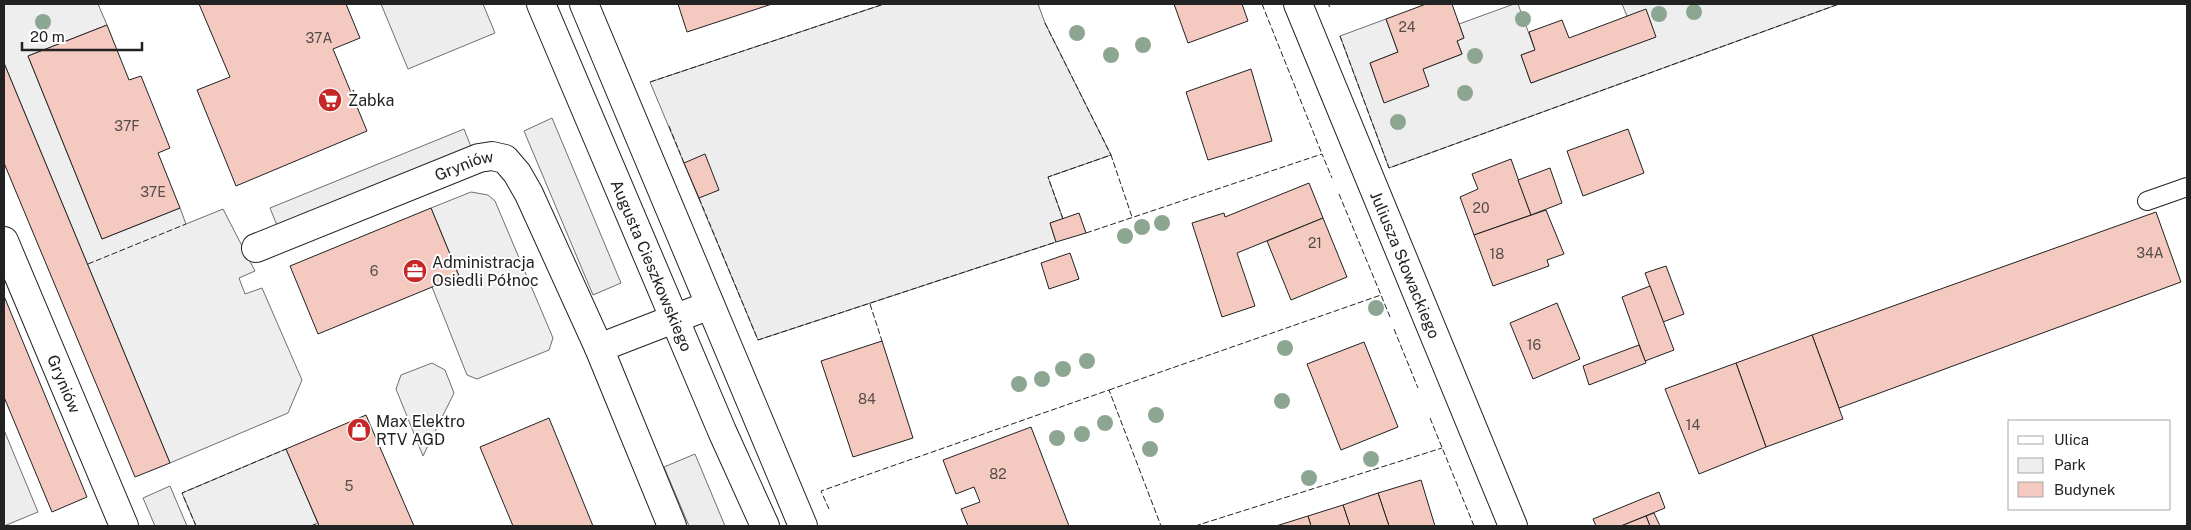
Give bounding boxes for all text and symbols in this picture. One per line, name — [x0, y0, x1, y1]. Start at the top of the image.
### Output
house number: 24 — [1398, 19, 1416, 35]
scale bar — [22, 20, 142, 52]
text: 20 m — [30, 28, 65, 45]
house number: 37A — [306, 30, 333, 46]
supermarket icon: Żabka — [317, 87, 343, 113]
place label: Żabka — [348, 90, 394, 110]
house number: 37F — [114, 118, 140, 134]
street label: Gryniów — [432, 146, 495, 184]
street label: Augusta Cieszkowskiego — [607, 177, 697, 354]
house number: 37E — [140, 184, 166, 200]
street label: Juliusza Słowackiego — [1367, 188, 1444, 341]
house number: 20 — [1473, 200, 1489, 216]
house number: 21 — [1308, 235, 1322, 251]
house number: 34A — [2136, 245, 2164, 261]
house number: 18 — [1490, 246, 1504, 262]
place label: Administracja Osiedli Północ — [432, 253, 539, 290]
office icon: Administracja Osiedli Północ — [402, 258, 428, 284]
house number: 6 — [370, 263, 379, 279]
house number: 16 — [1527, 337, 1541, 353]
street label: Gryniów — [43, 352, 85, 416]
house number: 84 — [858, 391, 876, 407]
place label: Max Elektro RTV AGD — [376, 412, 465, 449]
shop icon: Max Elektro RTV AGD — [346, 417, 372, 443]
house number: 14 — [1686, 417, 1700, 433]
legend — [2008, 420, 2171, 510]
text: Ulica — [2054, 431, 2089, 448]
text: Park — [2054, 456, 2086, 473]
house number: 82 — [989, 466, 1007, 482]
house number: 5 — [345, 478, 354, 494]
text: Budynek — [2054, 481, 2115, 498]

